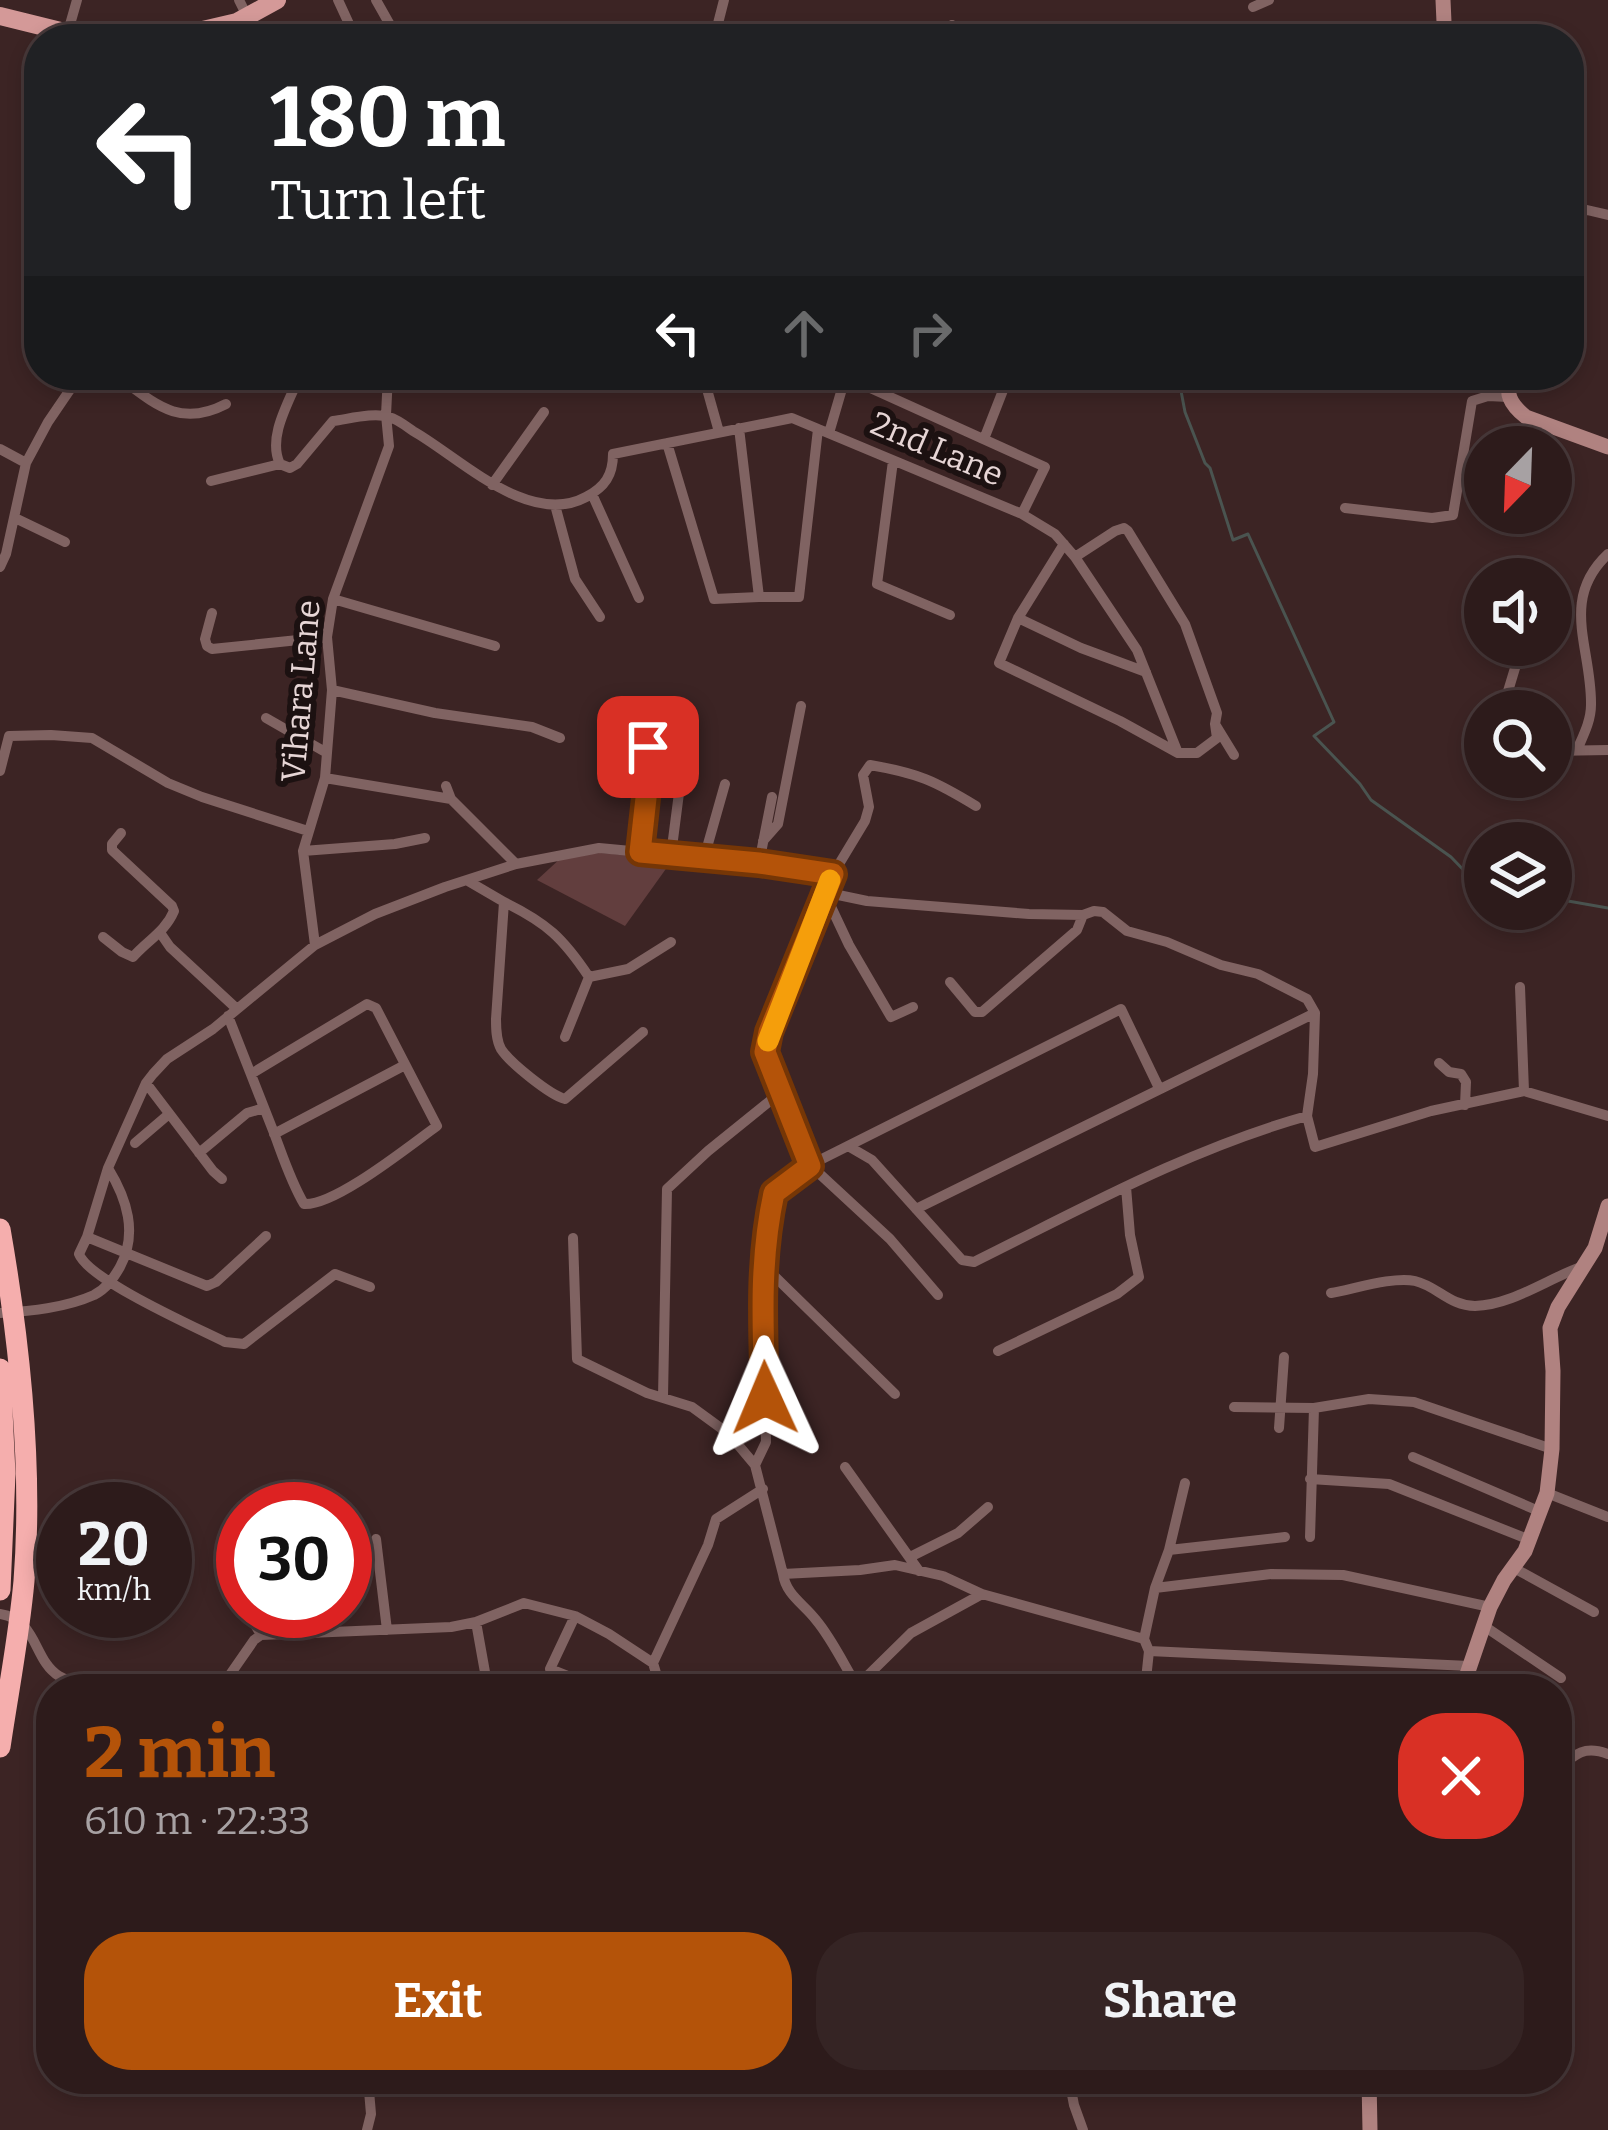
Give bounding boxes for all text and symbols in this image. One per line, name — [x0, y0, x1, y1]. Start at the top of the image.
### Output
text: 180 m — [270, 67, 505, 168]
icon: left — [72, 72, 228, 228]
text: Turn left — [270, 169, 486, 233]
icon: left — [645, 300, 711, 366]
icon: ahead — [771, 300, 837, 366]
icon: right — [897, 300, 963, 366]
street label: 2nd Lane — [865, 403, 1009, 495]
north arrow — [1464, 426, 1572, 534]
map controls — [1464, 426, 1572, 930]
button: sound — [1464, 558, 1572, 666]
street label: Vihara Lane — [273, 598, 329, 784]
button: search — [1464, 690, 1572, 798]
pin — [597, 696, 699, 798]
icon: arrive — [615, 714, 681, 780]
button: layers — [1464, 822, 1572, 930]
position arrow — [702, 1335, 828, 1461]
speed limit sign: 30 — [216, 1482, 372, 1638]
text: 20 — [78, 1509, 150, 1581]
text: km/h — [77, 1572, 151, 1608]
text: 2 min — [84, 1710, 275, 1796]
button: close — [1398, 1713, 1524, 1839]
text: 610 m · 22:33 — [84, 1798, 311, 1844]
button: Exit — [84, 1932, 792, 2070]
button: Share — [816, 1932, 1524, 2070]

